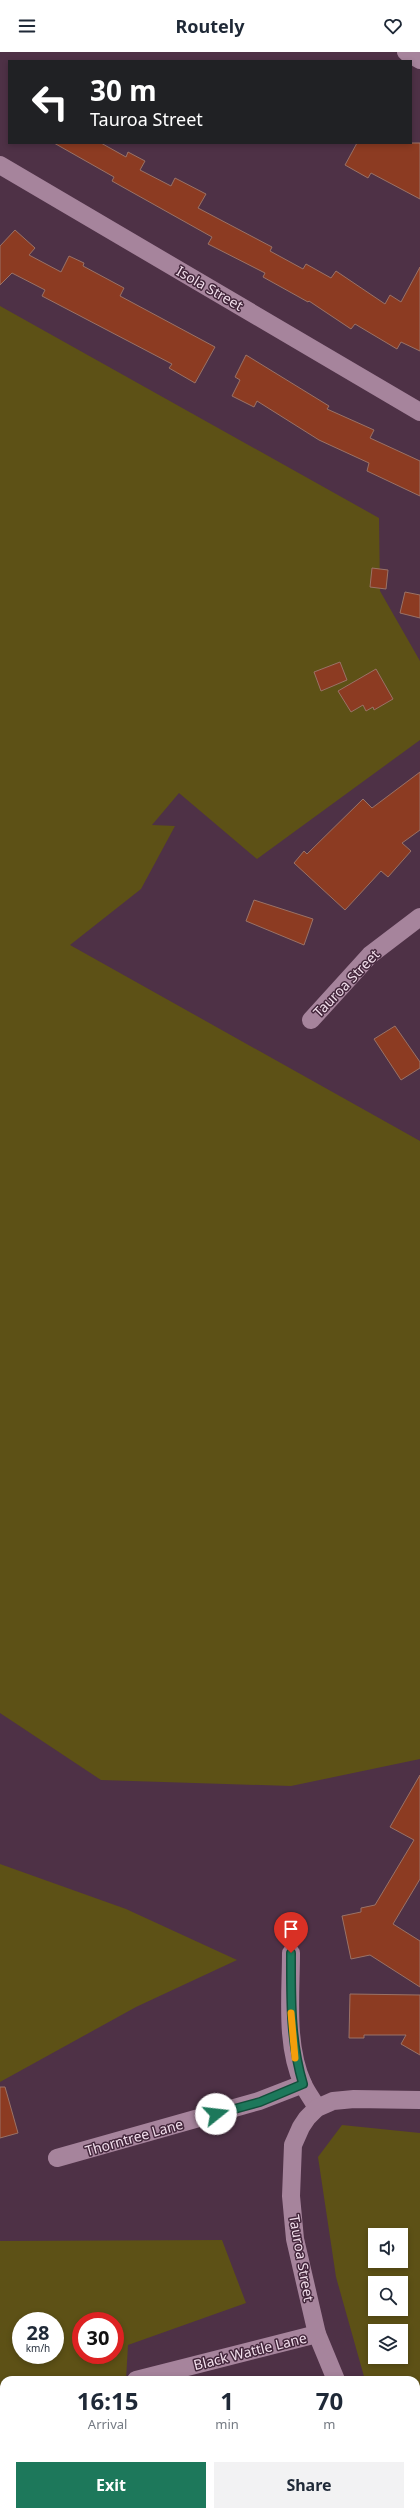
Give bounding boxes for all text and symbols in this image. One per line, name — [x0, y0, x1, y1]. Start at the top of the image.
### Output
text: Routely — [176, 14, 244, 38]
icon: menu — [16, 15, 38, 37]
icon: heart — [382, 15, 404, 37]
text: 30 m — [90, 71, 157, 109]
icon: left — [24, 76, 76, 128]
text: Tauroa Street — [90, 107, 203, 131]
street label: Isola Street — [173, 261, 247, 315]
street label: Tauroa Street — [309, 945, 383, 1021]
pin — [274, 1912, 308, 1953]
icon: arrive — [280, 1918, 302, 1940]
position arrow — [195, 2093, 237, 2135]
street label: Thorntree Lane — [83, 2114, 185, 2160]
street label: Tauroa Street — [285, 2213, 319, 2303]
map controls — [368, 2228, 408, 2364]
button: sound — [368, 2228, 408, 2268]
button: search — [368, 2276, 408, 2316]
speed limit sign: 30 — [72, 2312, 124, 2364]
text: 28 — [27, 2319, 49, 2346]
button: layers — [368, 2324, 408, 2364]
street label: Black Wattle Lane — [191, 2328, 309, 2374]
text: km/h — [26, 2341, 50, 2355]
text: 16:15 — [77, 2384, 138, 2417]
text: 1 — [220, 2384, 234, 2417]
text: 70 — [316, 2384, 343, 2417]
text: Arrival — [88, 2415, 127, 2433]
text: min — [215, 2415, 239, 2433]
text: m — [323, 2415, 336, 2433]
button: Exit — [16, 2462, 206, 2508]
button: Share — [214, 2462, 404, 2508]

